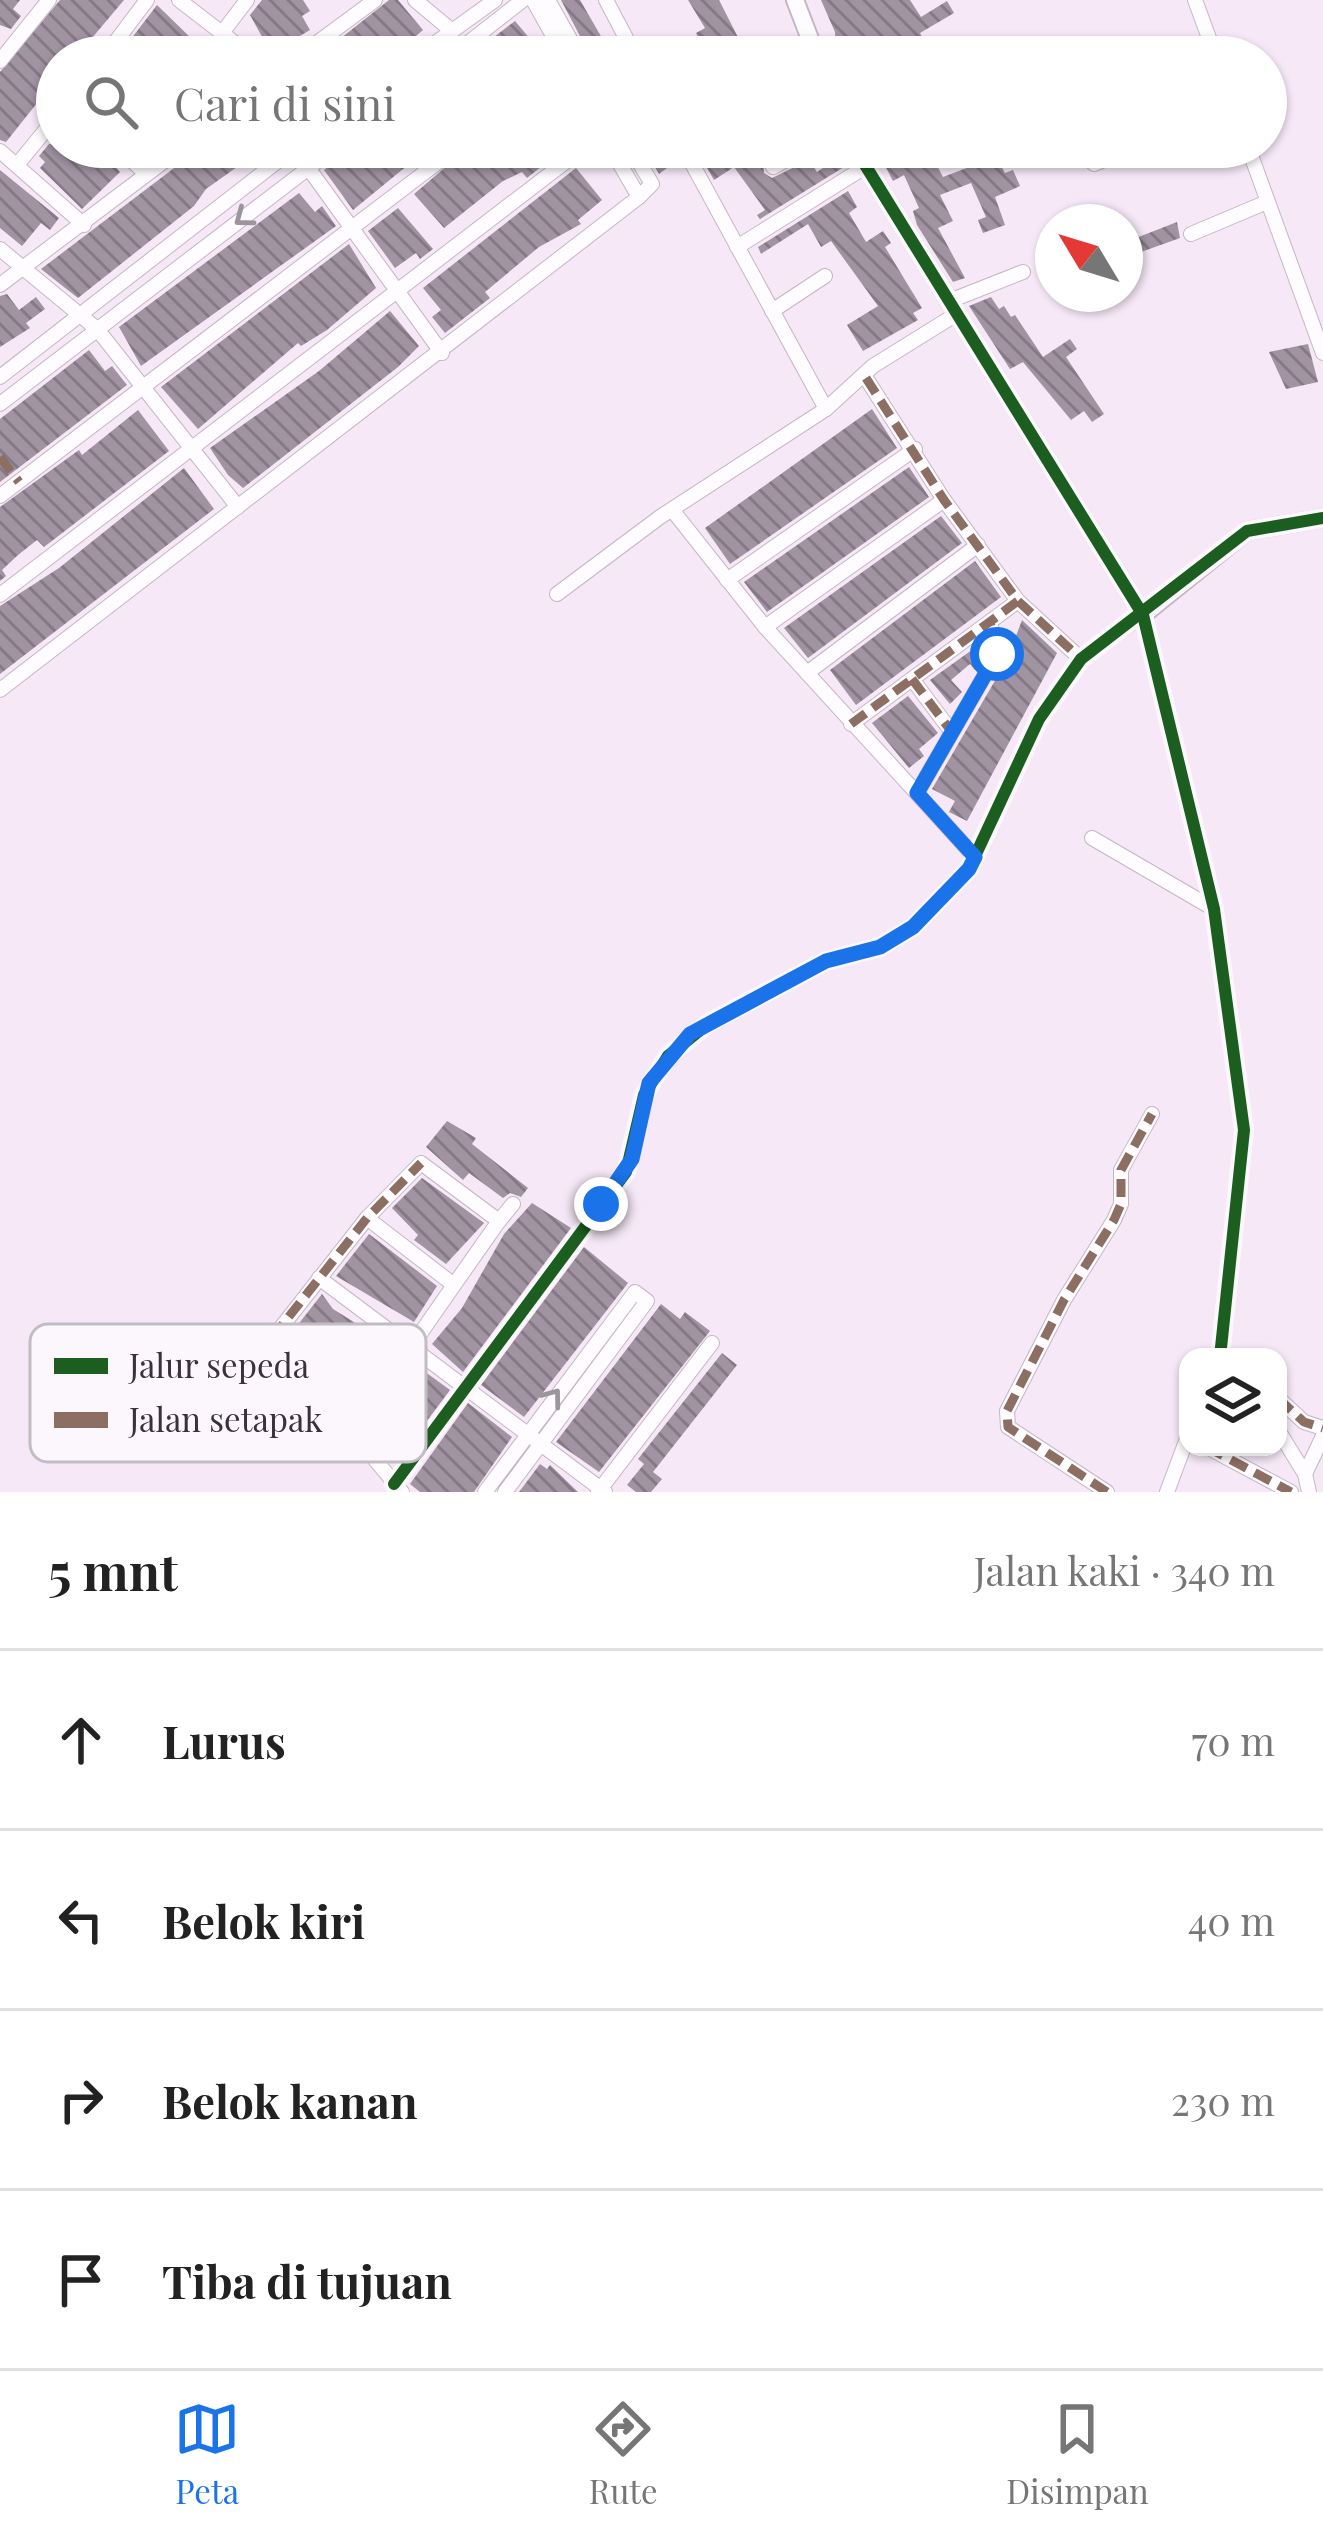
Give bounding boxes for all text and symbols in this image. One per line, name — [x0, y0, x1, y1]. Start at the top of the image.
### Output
search box — [36, 36, 1287, 168]
icon: search — [78, 69, 144, 135]
text: Cari di sini — [174, 72, 396, 132]
one-way arrow — [235, 204, 257, 225]
north arrow — [1035, 204, 1143, 312]
route start — [970, 627, 1024, 681]
route end — [574, 1177, 628, 1231]
legend — [30, 1324, 426, 1462]
text: Jalur sepeda — [128, 1342, 310, 1386]
map controls — [1179, 1348, 1287, 1456]
button: layers — [1179, 1348, 1287, 1456]
one-way arrow — [539, 1389, 561, 1410]
text: Jalan setapak — [128, 1396, 323, 1440]
text: 5 mnt — [48, 1536, 178, 1604]
text: Jalan kaki · 340 m — [974, 1544, 1275, 1596]
icon: ahead — [48, 1707, 114, 1773]
text: Lurus — [162, 1710, 286, 1770]
text: 70 m — [1191, 1714, 1275, 1766]
icon: left — [48, 1887, 114, 1953]
text: Belok kiri — [162, 1890, 365, 1950]
text: 40 m — [1188, 1894, 1275, 1946]
icon: right — [48, 2067, 114, 2133]
text: Belok kanan — [162, 2070, 418, 2130]
text: 230 m — [1171, 2074, 1275, 2126]
icon: arrive — [48, 2247, 114, 2313]
text: Tiba di tujuan — [162, 2250, 452, 2310]
tab: Peta — [174, 2396, 240, 2512]
tab: Rute — [589, 2396, 658, 2512]
tab: Disimpan — [1006, 2396, 1149, 2512]

